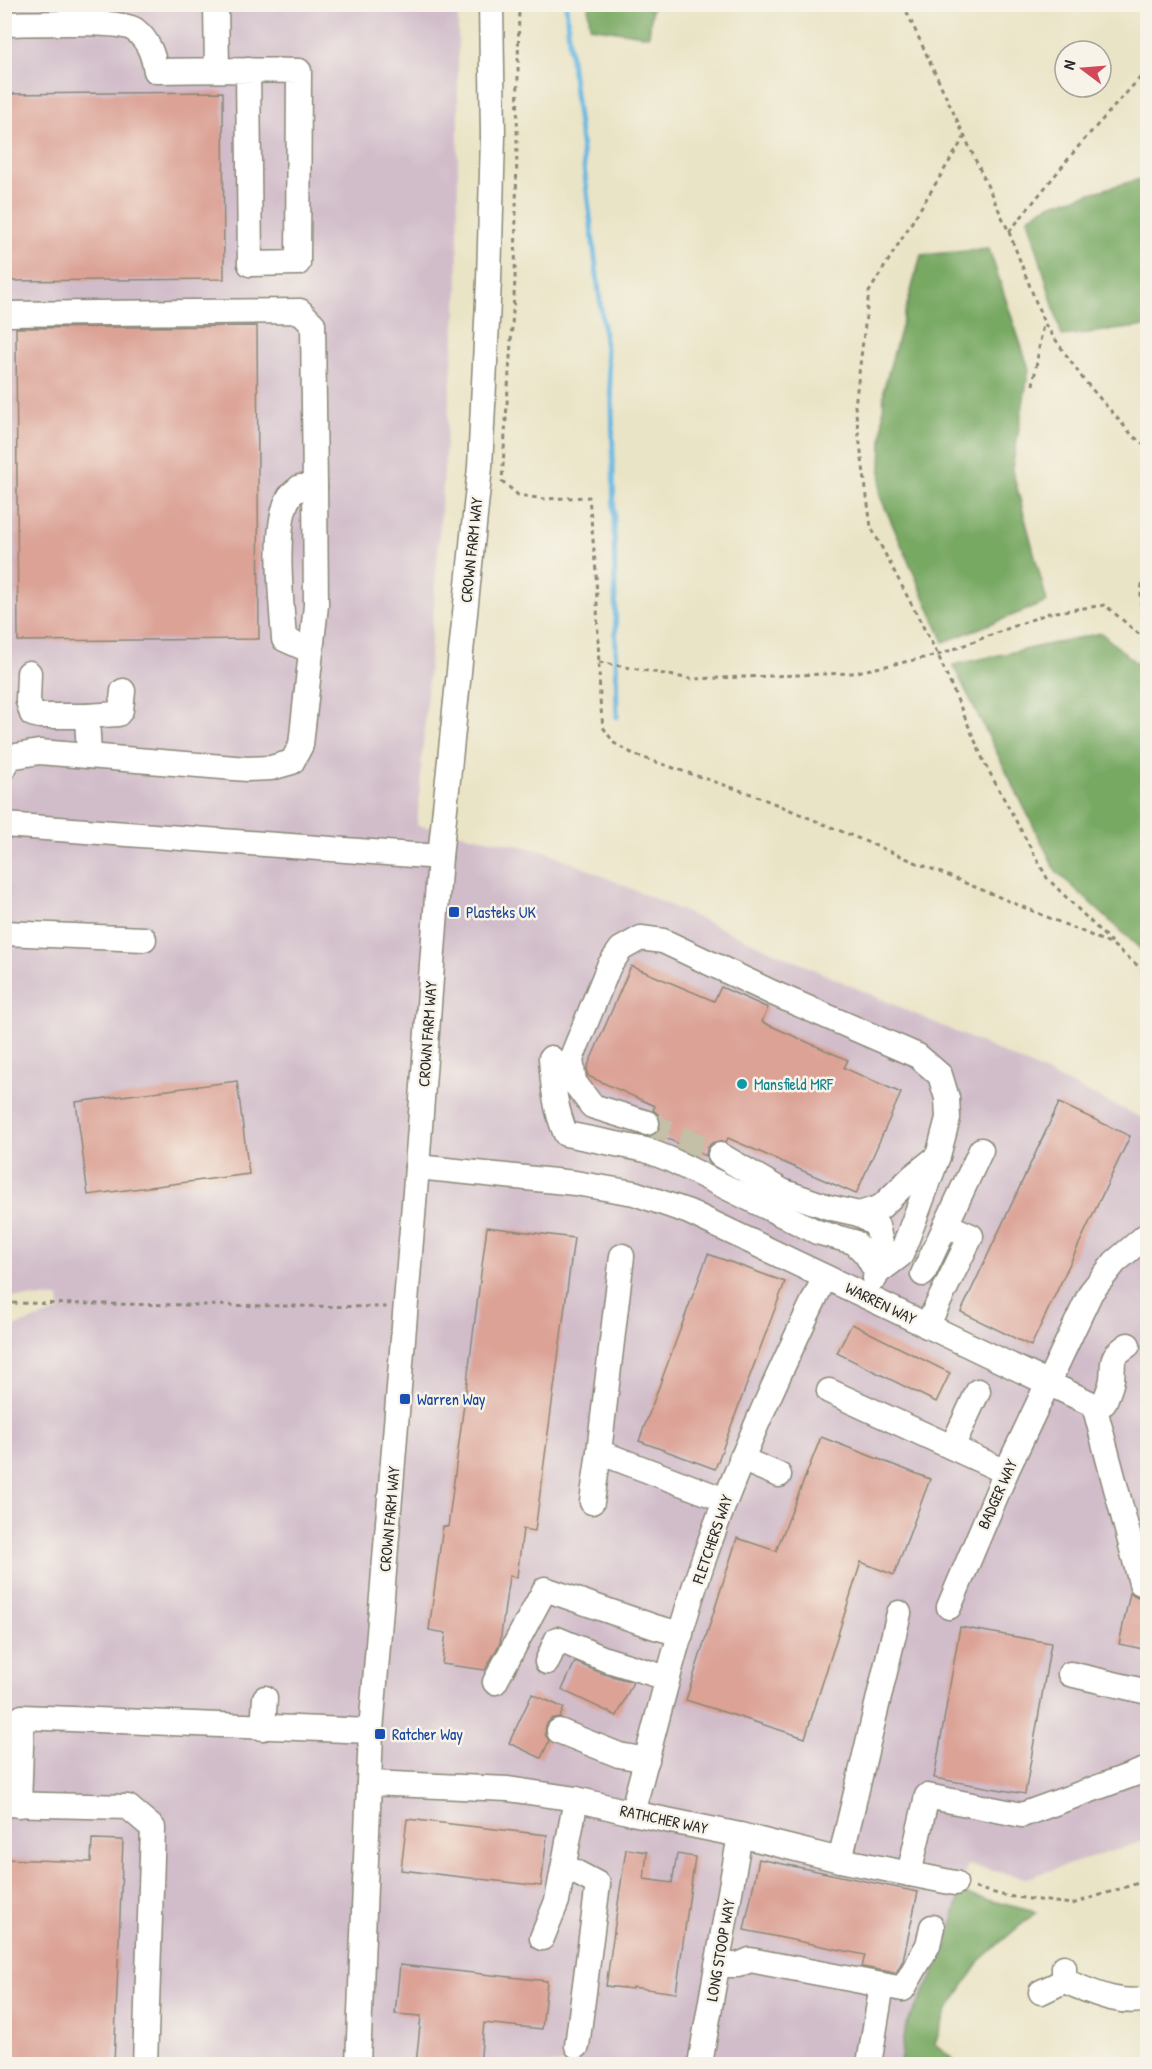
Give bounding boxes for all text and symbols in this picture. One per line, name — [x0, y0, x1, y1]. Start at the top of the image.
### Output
north arrow — [1053, 39, 1113, 99]
text: N — [1057, 57, 1080, 72]
street label: CROWN FARM WAY — [455, 496, 487, 604]
place label: Plasteks UK — [466, 901, 537, 923]
marker: Plasteks UK — [447, 905, 461, 919]
street label: CROWN FARM WAY — [412, 980, 442, 1088]
place label: Mansfield MRF — [754, 1073, 834, 1095]
marker: Mansfield MRF — [735, 1077, 749, 1091]
street label: WARREN WAY — [842, 1276, 920, 1330]
place label: Warren Way — [417, 1388, 486, 1410]
marker: Warren Way — [398, 1392, 412, 1406]
street label: BADGER WAY — [972, 1456, 1022, 1532]
street label: CROWN FARM WAY — [373, 1465, 405, 1573]
street label: FLETCHERS WAY — [686, 1492, 738, 1587]
place label: Ratcher Way — [392, 1723, 463, 1745]
marker: Ratcher Way — [373, 1727, 387, 1741]
street label: RATHCHER WAY — [618, 1799, 710, 1839]
street label: LONG STOOP WAY — [700, 1897, 740, 2003]

